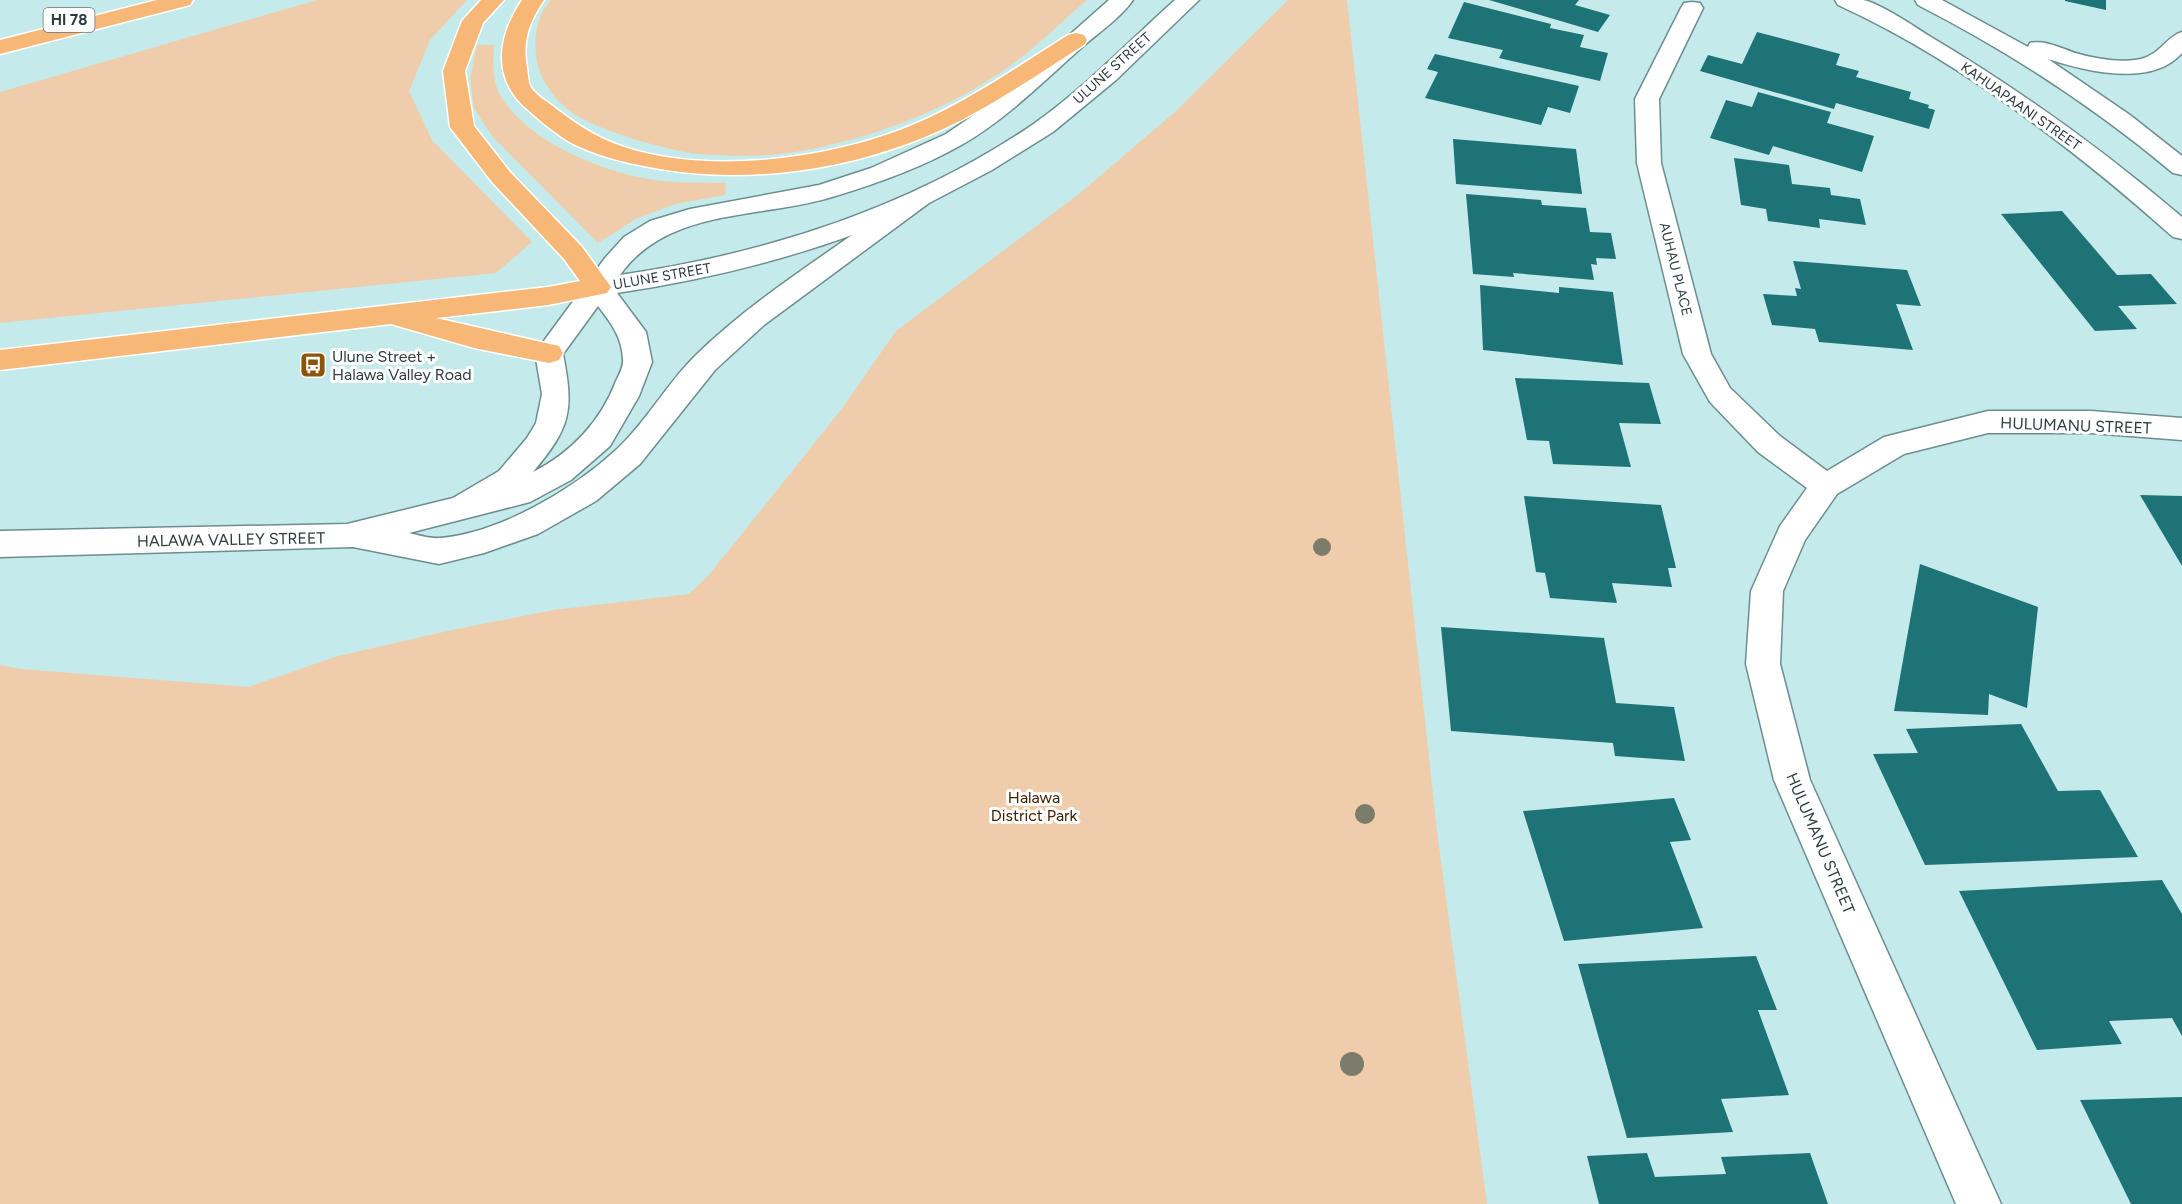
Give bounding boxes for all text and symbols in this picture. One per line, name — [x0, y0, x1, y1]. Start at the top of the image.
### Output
road number: HI 78 — [44, 8, 94, 32]
street label: ULUNE STREET — [1070, 29, 1155, 108]
street label: KAHUAPAANI STREET — [1957, 59, 2084, 154]
street label: AUHAU PLACE — [1656, 221, 1695, 318]
street label: ULUNE STREET — [612, 259, 713, 293]
place label: Ulune Street + Halawa Valley Road — [332, 347, 472, 384]
bus stop icon: Ulune Street + Halawa Valley Road — [298, 350, 328, 380]
street label: HULUMANU STREET — [2000, 413, 2152, 438]
street label: HALAWA VALLEY STREET — [137, 528, 326, 551]
street label: HULUMANU STREET — [1782, 770, 1859, 917]
park label: Halawa District Park — [991, 788, 1077, 825]

